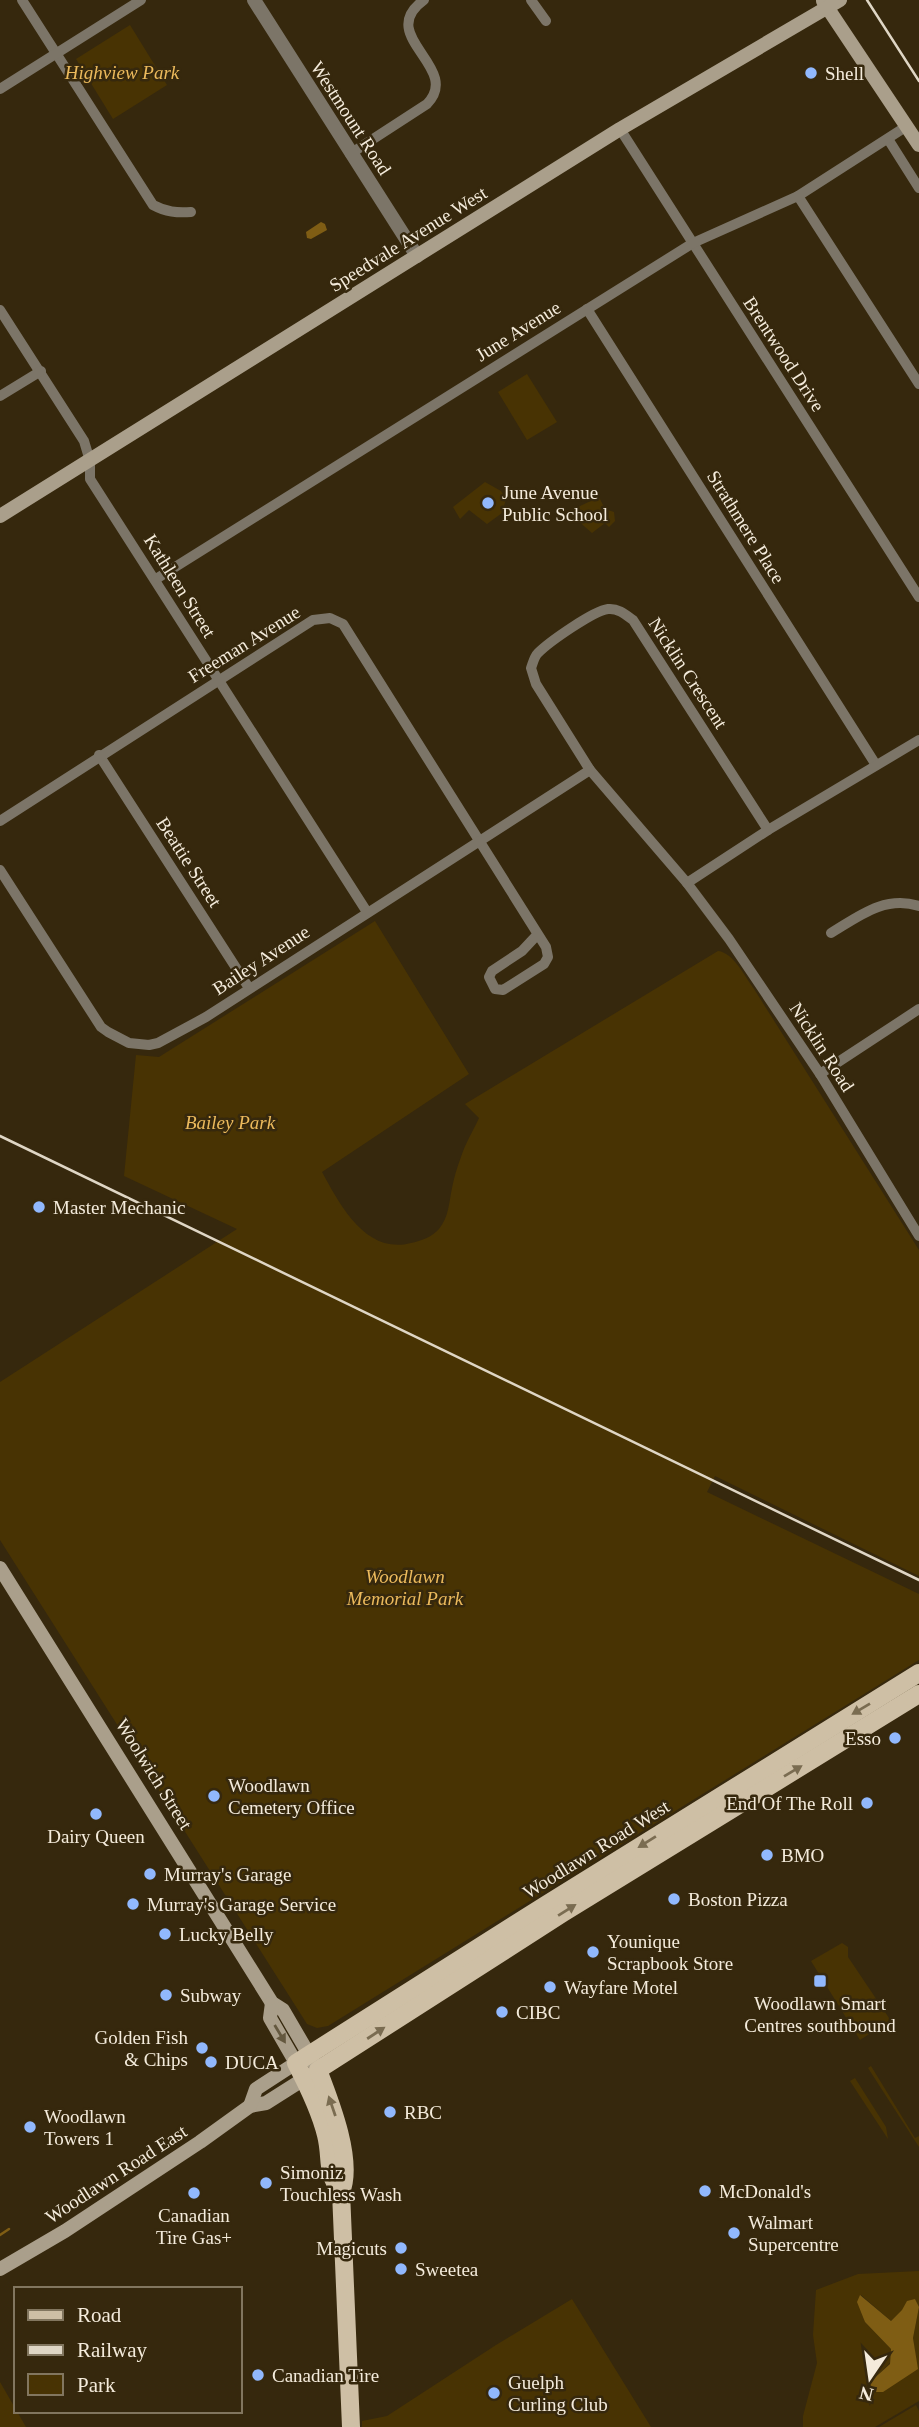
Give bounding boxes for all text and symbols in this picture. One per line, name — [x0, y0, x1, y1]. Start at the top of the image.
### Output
street label: Westmount Road — [307, 57, 396, 179]
park label: Highview Park — [64, 62, 180, 83]
place label: Shell — [825, 63, 864, 84]
marker: Shell — [803, 65, 819, 81]
street label: Speedvale Avenue West — [326, 182, 491, 296]
street label: Brentwood Drive — [739, 293, 829, 415]
street label: June Avenue — [472, 297, 564, 365]
street label: Strathmere Place — [703, 467, 789, 587]
place label: June Avenue Public School — [502, 482, 608, 525]
marker: June Avenue Public School — [480, 495, 496, 511]
street label: Kathleen Street — [140, 531, 220, 642]
street label: Freeman Avenue — [184, 601, 304, 687]
street label: Nicklin Crescent — [644, 614, 732, 733]
street label: Beattie Street — [152, 813, 226, 911]
street label: Bailey Avenue — [209, 921, 313, 999]
street label: Nicklin Road — [785, 999, 859, 1096]
park label: Bailey Park — [185, 1112, 276, 1133]
place label: Master Mechanic — [53, 1197, 185, 1218]
marker: Master Mechanic — [31, 1199, 47, 1215]
park label: Woodlawn Memorial Park — [346, 1566, 464, 1609]
one-way arrow — [851, 1703, 870, 1716]
street label: Woolwich Street — [112, 1715, 197, 1834]
place label: Esso — [845, 1728, 881, 1749]
marker: Esso — [887, 1730, 903, 1746]
one-way arrow — [783, 1764, 802, 1777]
place label: Woodlawn Cemetery Office — [228, 1775, 355, 1818]
marker: Woodlawn Cemetery Office — [206, 1788, 222, 1804]
place label: End Of The Roll — [726, 1793, 853, 1814]
street label: Woodlawn Road West — [519, 1795, 674, 1903]
marker: End Of The Roll — [859, 1795, 875, 1811]
marker: Dairy Queen — [88, 1806, 104, 1822]
place label: Dairy Queen — [47, 1826, 145, 1847]
one-way arrow — [637, 1835, 656, 1848]
place label: BMO — [781, 1845, 824, 1866]
marker: BMO — [759, 1847, 775, 1863]
place label: Murray's Garage — [164, 1864, 291, 1885]
marker: Murray's Garage — [142, 1866, 158, 1882]
place label: Boston Pizza — [688, 1889, 788, 1910]
marker: Boston Pizza — [666, 1891, 682, 1907]
place label: Murray's Garage Service — [147, 1894, 336, 1915]
marker: Murray's Garage Service — [125, 1896, 141, 1912]
one-way arrow — [558, 1904, 577, 1917]
place label: Lucky Belly — [179, 1924, 274, 1945]
marker: Lucky Belly — [157, 1926, 173, 1942]
place label: Younique Scrapbook Store — [607, 1931, 733, 1974]
marker: Younique Scrapbook Store — [585, 1944, 601, 1960]
marker: Woodlawn Smart Centres southbound — [812, 1973, 828, 1989]
place label: Wayfare Motel — [564, 1977, 678, 1998]
marker: Wayfare Motel — [542, 1979, 558, 1995]
place label: Subway — [180, 1985, 242, 2006]
marker: Subway — [158, 1987, 174, 2003]
place label: Woodlawn Smart Centres southbound — [744, 1993, 896, 2036]
place label: CIBC — [516, 2002, 560, 2023]
marker: CIBC — [494, 2004, 510, 2020]
one-way arrow — [273, 2024, 286, 2043]
place label: Golden Fish & Chips — [95, 2027, 188, 2070]
one-way arrow — [366, 2027, 385, 2040]
marker: Golden Fish & Chips — [194, 2040, 210, 2056]
place label: DUCA — [225, 2052, 279, 2073]
marker: DUCA — [203, 2054, 219, 2070]
one-way arrow — [326, 2096, 337, 2117]
place label: RBC — [404, 2102, 442, 2123]
marker: RBC — [382, 2104, 398, 2120]
place label: Woodlawn Towers 1 — [44, 2106, 126, 2149]
marker: Woodlawn Towers 1 — [22, 2119, 38, 2135]
street label: Woodlawn Road East — [41, 2120, 191, 2228]
place label: Simoniz Touchless Wash — [280, 2162, 402, 2205]
marker: Simoniz Touchless Wash — [258, 2175, 274, 2191]
place label: McDonald's — [719, 2181, 811, 2202]
marker: McDonald's — [697, 2183, 713, 2199]
marker: Canadian Tire Gas+ — [186, 2185, 202, 2201]
place label: Canadian Tire Gas+ — [156, 2205, 232, 2248]
place label: Walmart Supercentre — [748, 2212, 839, 2255]
marker: Walmart Supercentre — [726, 2225, 742, 2241]
place label: Magicuts — [316, 2238, 387, 2259]
marker: Magicuts — [393, 2240, 409, 2256]
place label: Sweetea — [415, 2259, 479, 2280]
marker: Sweetea — [393, 2261, 409, 2277]
legend — [14, 2287, 242, 2413]
text: Road — [77, 2303, 122, 2327]
text: Railway — [77, 2338, 147, 2362]
north arrow — [835, 2343, 905, 2413]
place label: Canadian Tire — [272, 2365, 379, 2386]
marker: Canadian Tire — [250, 2367, 266, 2383]
place label: Guelph Curling Club — [508, 2372, 608, 2415]
text: Park — [77, 2373, 116, 2397]
text: N — [857, 2382, 875, 2406]
marker: Guelph Curling Club — [486, 2385, 502, 2401]

